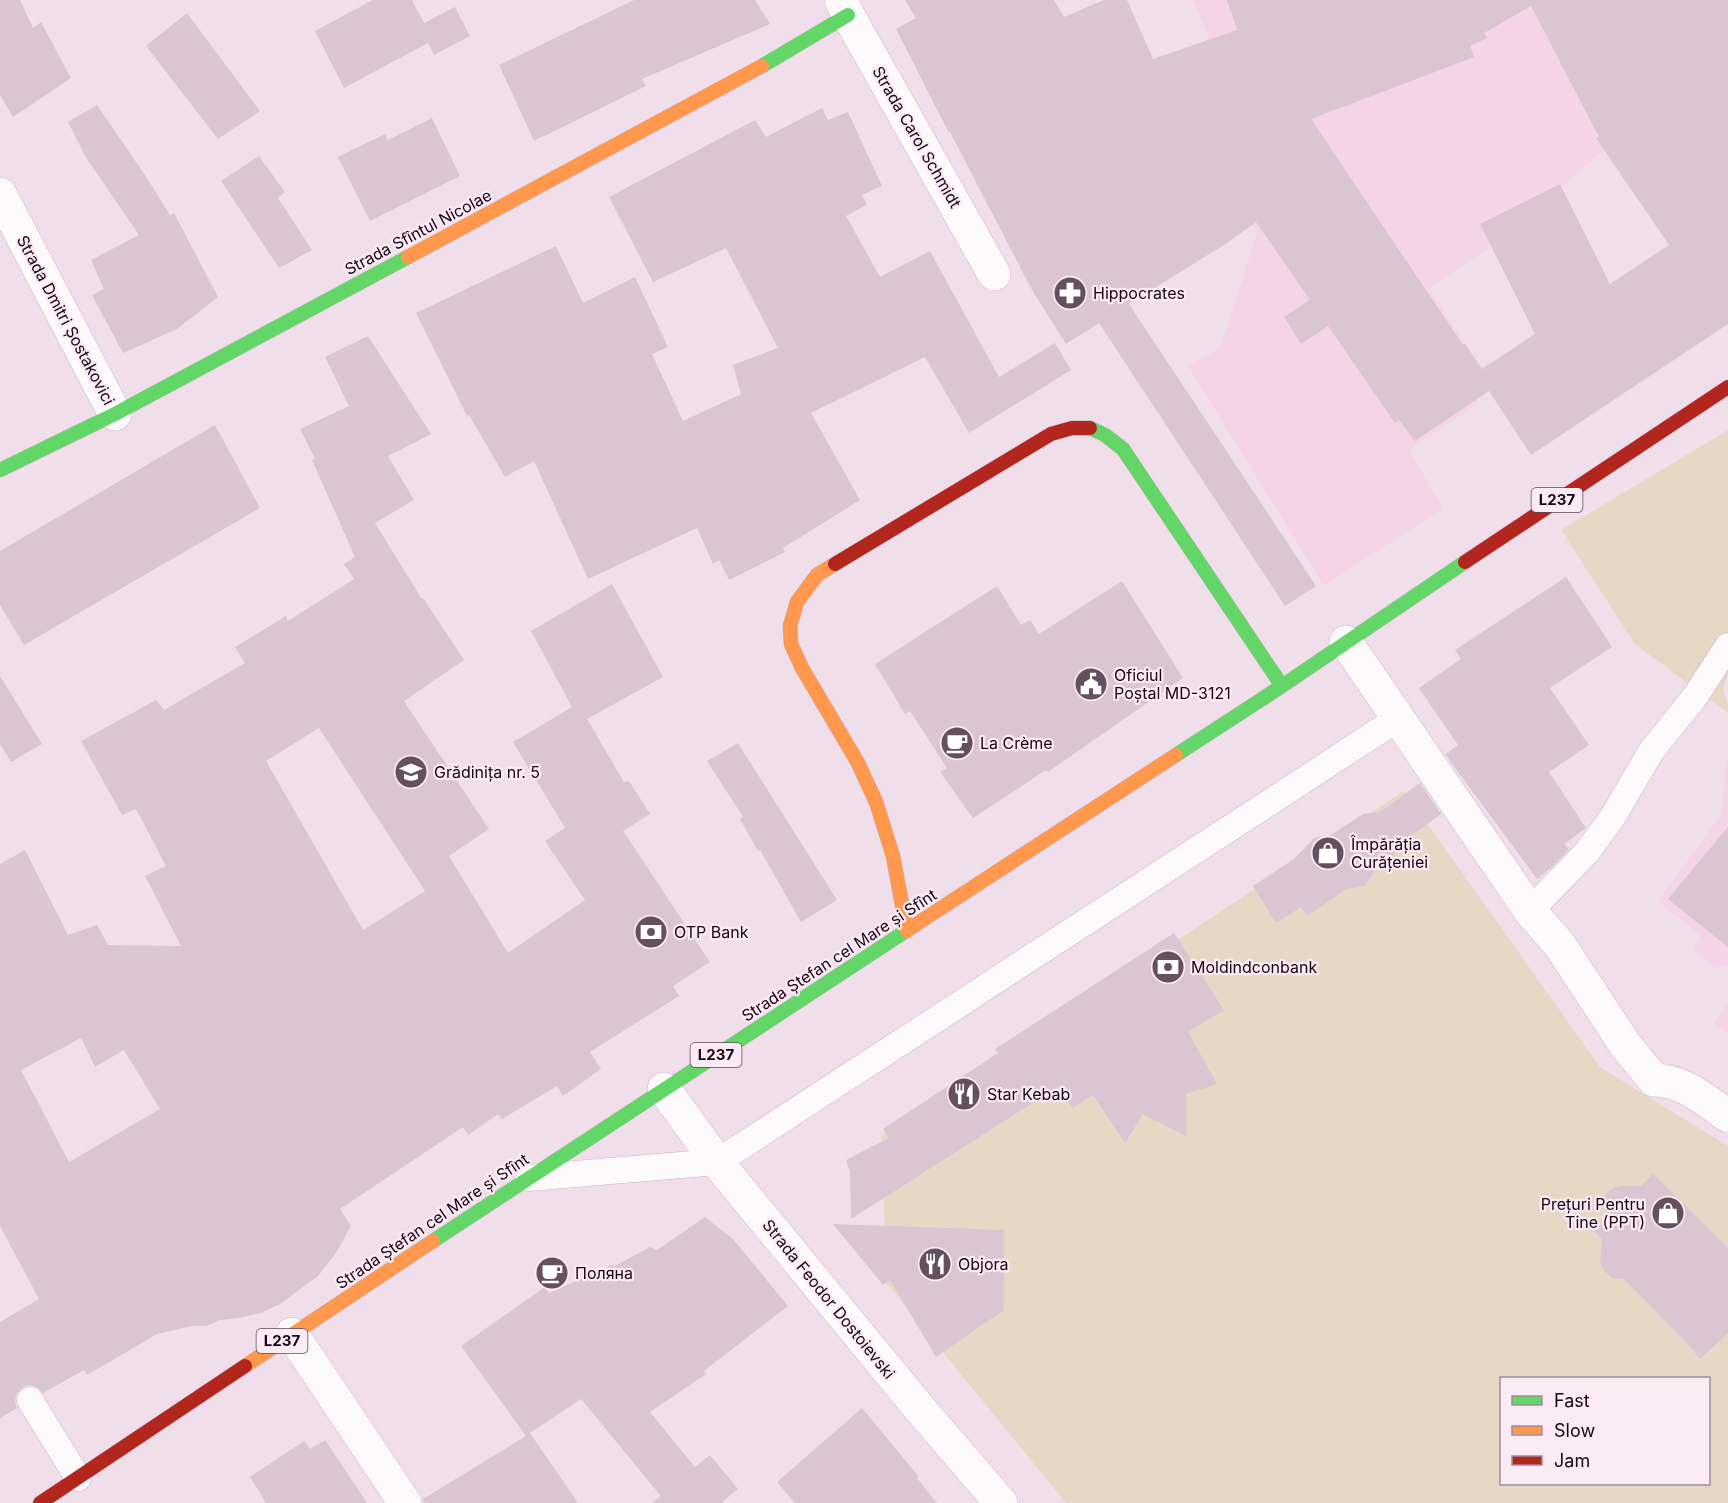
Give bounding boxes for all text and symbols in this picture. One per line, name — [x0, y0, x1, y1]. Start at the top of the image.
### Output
street label: Strada Carol Schmidt — [868, 63, 966, 211]
street label: Strada Sfîntul Nicolae — [341, 185, 495, 279]
street label: Strada Dmitri Șostakovici — [13, 232, 119, 408]
pharmacy icon: Hippocrates — [1052, 275, 1088, 311]
place label: Hippocrates — [1093, 283, 1185, 303]
road number: L237 — [1532, 488, 1582, 512]
place label: Oficiul Poștal MD-3121 — [1114, 665, 1231, 703]
public building icon: Oficiul Poștal MD-3121 — [1073, 666, 1109, 702]
cafe icon: La Crème — [939, 725, 975, 761]
place label: La Crème — [980, 733, 1053, 753]
school or university icon: Grădinița nr. 5 — [393, 754, 429, 790]
place label: Grădinița nr. 5 — [434, 762, 540, 782]
place label: Împărăția Curățeniei — [1350, 834, 1428, 872]
shop icon: Împărăția Curățeniei — [1310, 835, 1346, 871]
street label: Strada Ștefan cel Mare și Sfînt — [738, 884, 940, 1026]
bank icon: OTP Bank — [633, 914, 669, 950]
place label: OTP Bank — [674, 922, 749, 942]
bank icon: Moldindconbank — [1150, 949, 1186, 985]
place label: Moldindconbank — [1191, 957, 1317, 977]
road number: L237 — [690, 1043, 742, 1067]
restaurant icon: Star Kebab — [946, 1076, 982, 1112]
place label: Star Kebab — [987, 1084, 1070, 1104]
street label: Strada Ștefan cel Mare și Sfînt — [332, 1149, 532, 1293]
place label: Prețuri Pentru Tine (PPT) — [1541, 1194, 1645, 1232]
shop icon: Prețuri Pentru Tine (PPT) — [1650, 1195, 1686, 1231]
street label: Strada Fеodor Dostoievski — [759, 1215, 899, 1383]
restaurant icon: Objora — [917, 1246, 953, 1282]
place label: Objora — [958, 1254, 1009, 1274]
cafe icon: Поляна — [534, 1255, 570, 1291]
place label: Поляна — [575, 1263, 633, 1283]
road number: L237 — [256, 1329, 308, 1353]
legend — [1500, 1377, 1710, 1485]
text: Fast — [1554, 1390, 1590, 1411]
text: Slow — [1554, 1420, 1595, 1441]
text: Jam — [1554, 1450, 1590, 1471]

